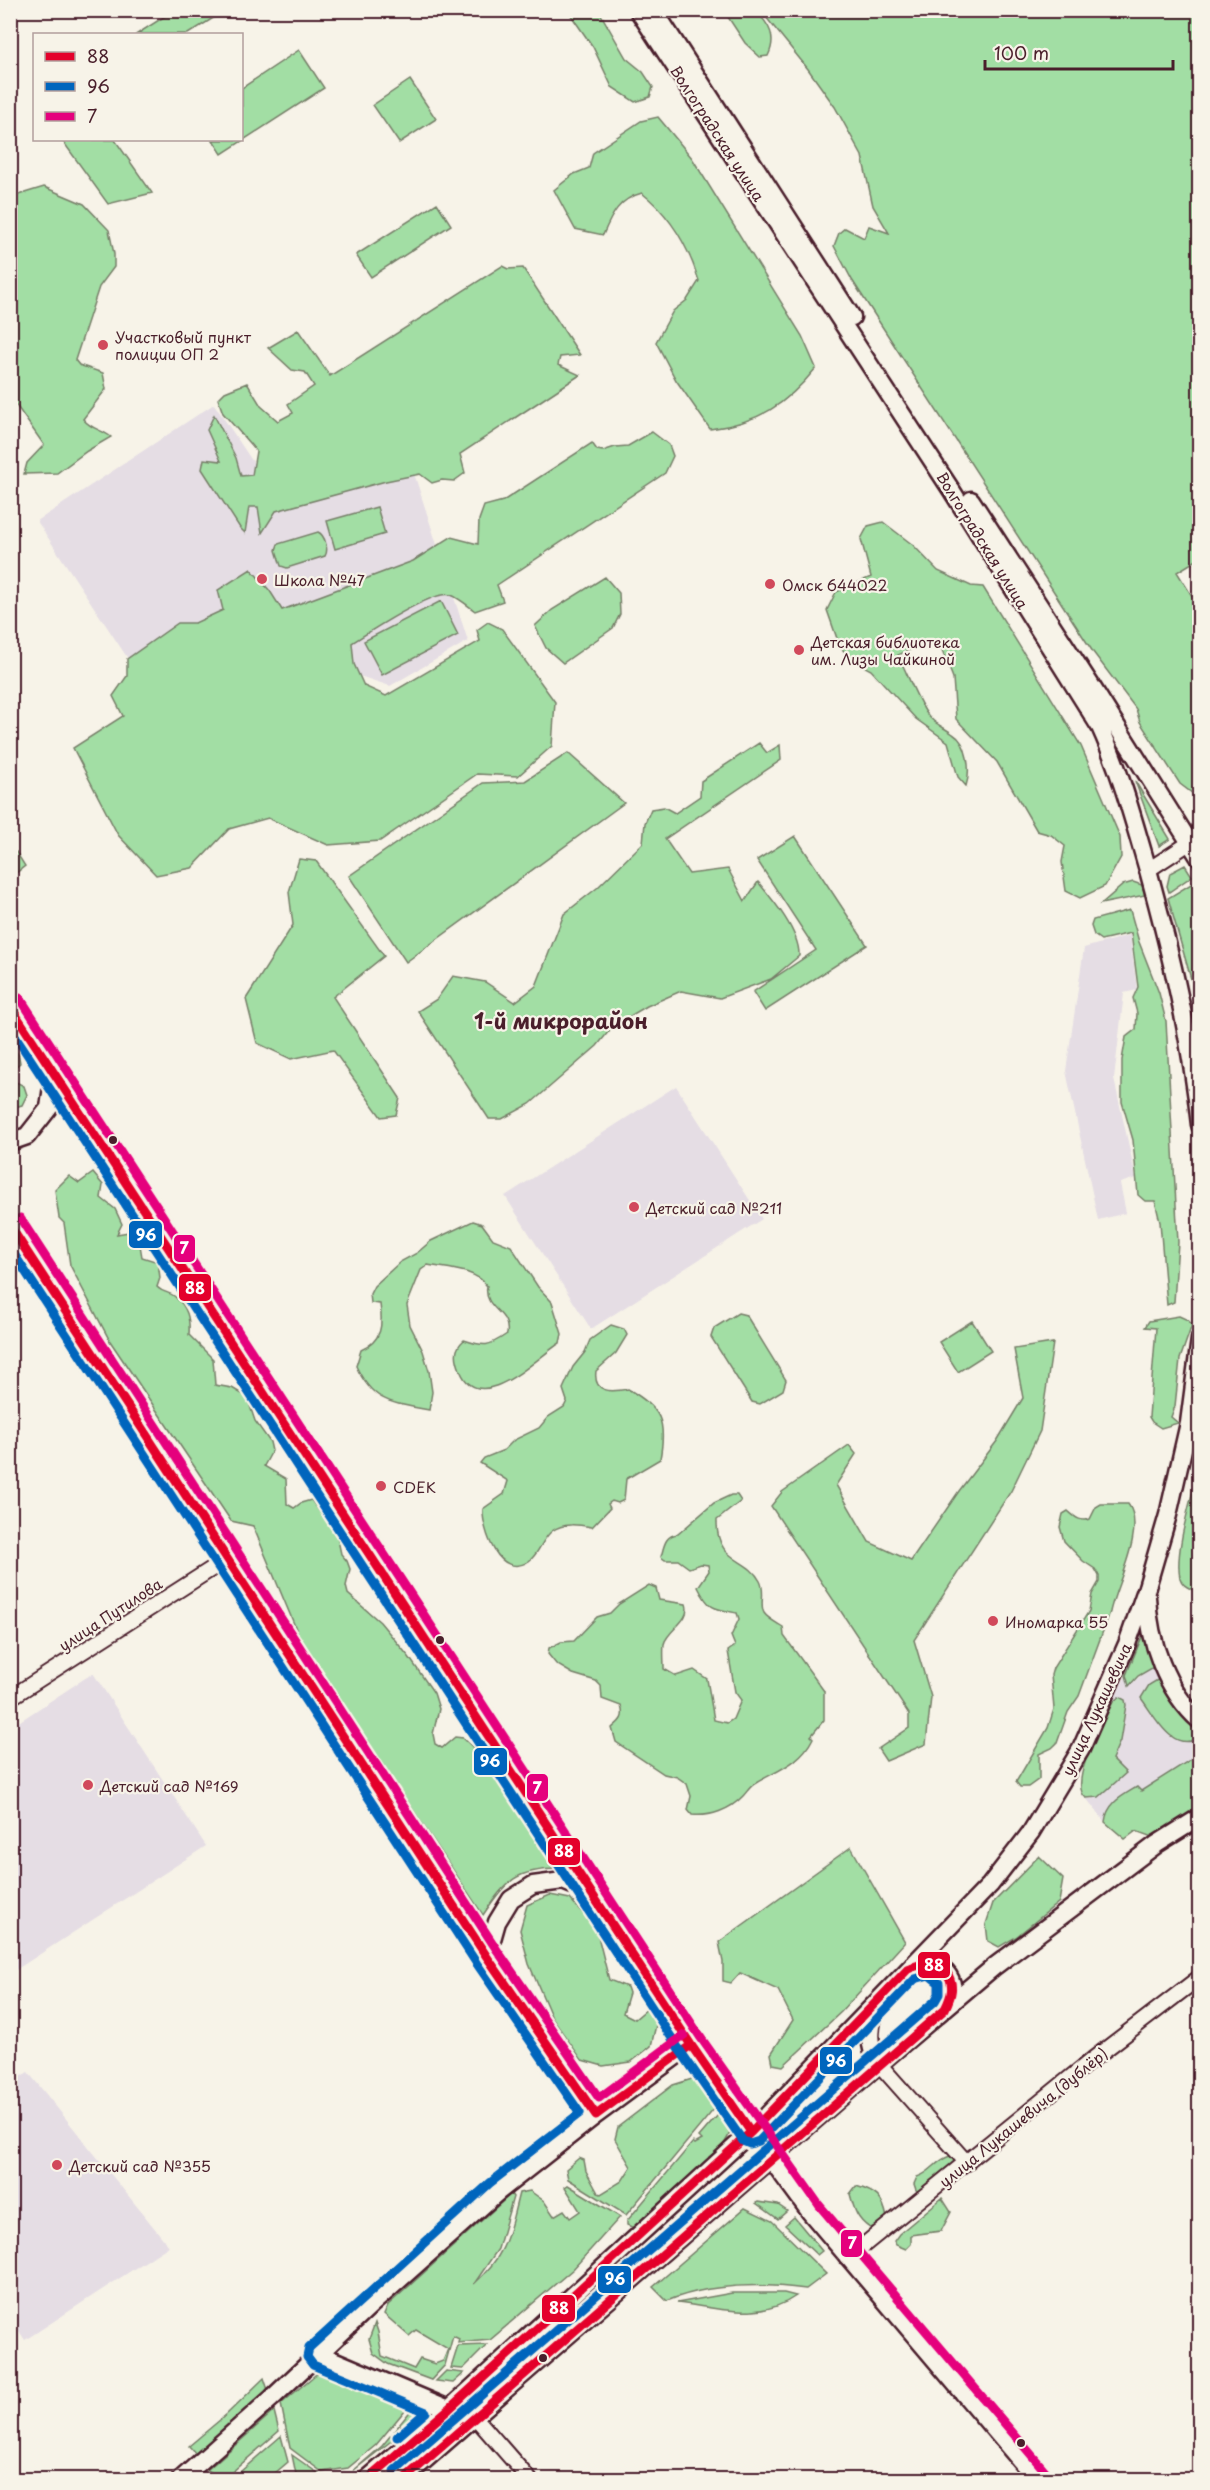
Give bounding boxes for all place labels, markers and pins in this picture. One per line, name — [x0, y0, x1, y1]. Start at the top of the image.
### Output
place label: Участковый пункт полиции ОП 2 — [115, 325, 252, 365]
marker: Участковый пункт полиции ОП 2 — [96, 338, 110, 352]
place label: Школа №47 — [274, 568, 365, 591]
marker: Школа №47 — [255, 572, 269, 586]
place label: Омск 644022 — [782, 573, 888, 596]
marker: Омск 644022 — [763, 577, 777, 591]
place label: Детская библиотека им. Лизы Чайкиной — [810, 630, 960, 670]
marker: Детская библиотека им. Лизы Чайкиной — [792, 643, 806, 657]
unlabelled marker — [107, 1134, 119, 1146]
place label: Детский сад №211 — [645, 1196, 782, 1219]
marker: Детский сад №211 — [627, 1200, 641, 1214]
place label: CDEK — [393, 1475, 436, 1498]
marker: CDEK — [374, 1479, 388, 1493]
place label: Иномарка 55 — [1005, 1610, 1108, 1633]
marker: Иномарка 55 — [986, 1614, 1000, 1628]
unlabelled marker — [434, 1634, 446, 1646]
place label: Детский сад №169 — [99, 1774, 238, 1797]
marker: Детский сад №169 — [81, 1778, 95, 1792]
place label: Детский сад №355 — [68, 2154, 211, 2177]
marker: Детский сад №355 — [50, 2158, 64, 2172]
unlabelled marker — [537, 2352, 549, 2364]
unlabelled marker — [1015, 2437, 1027, 2449]

